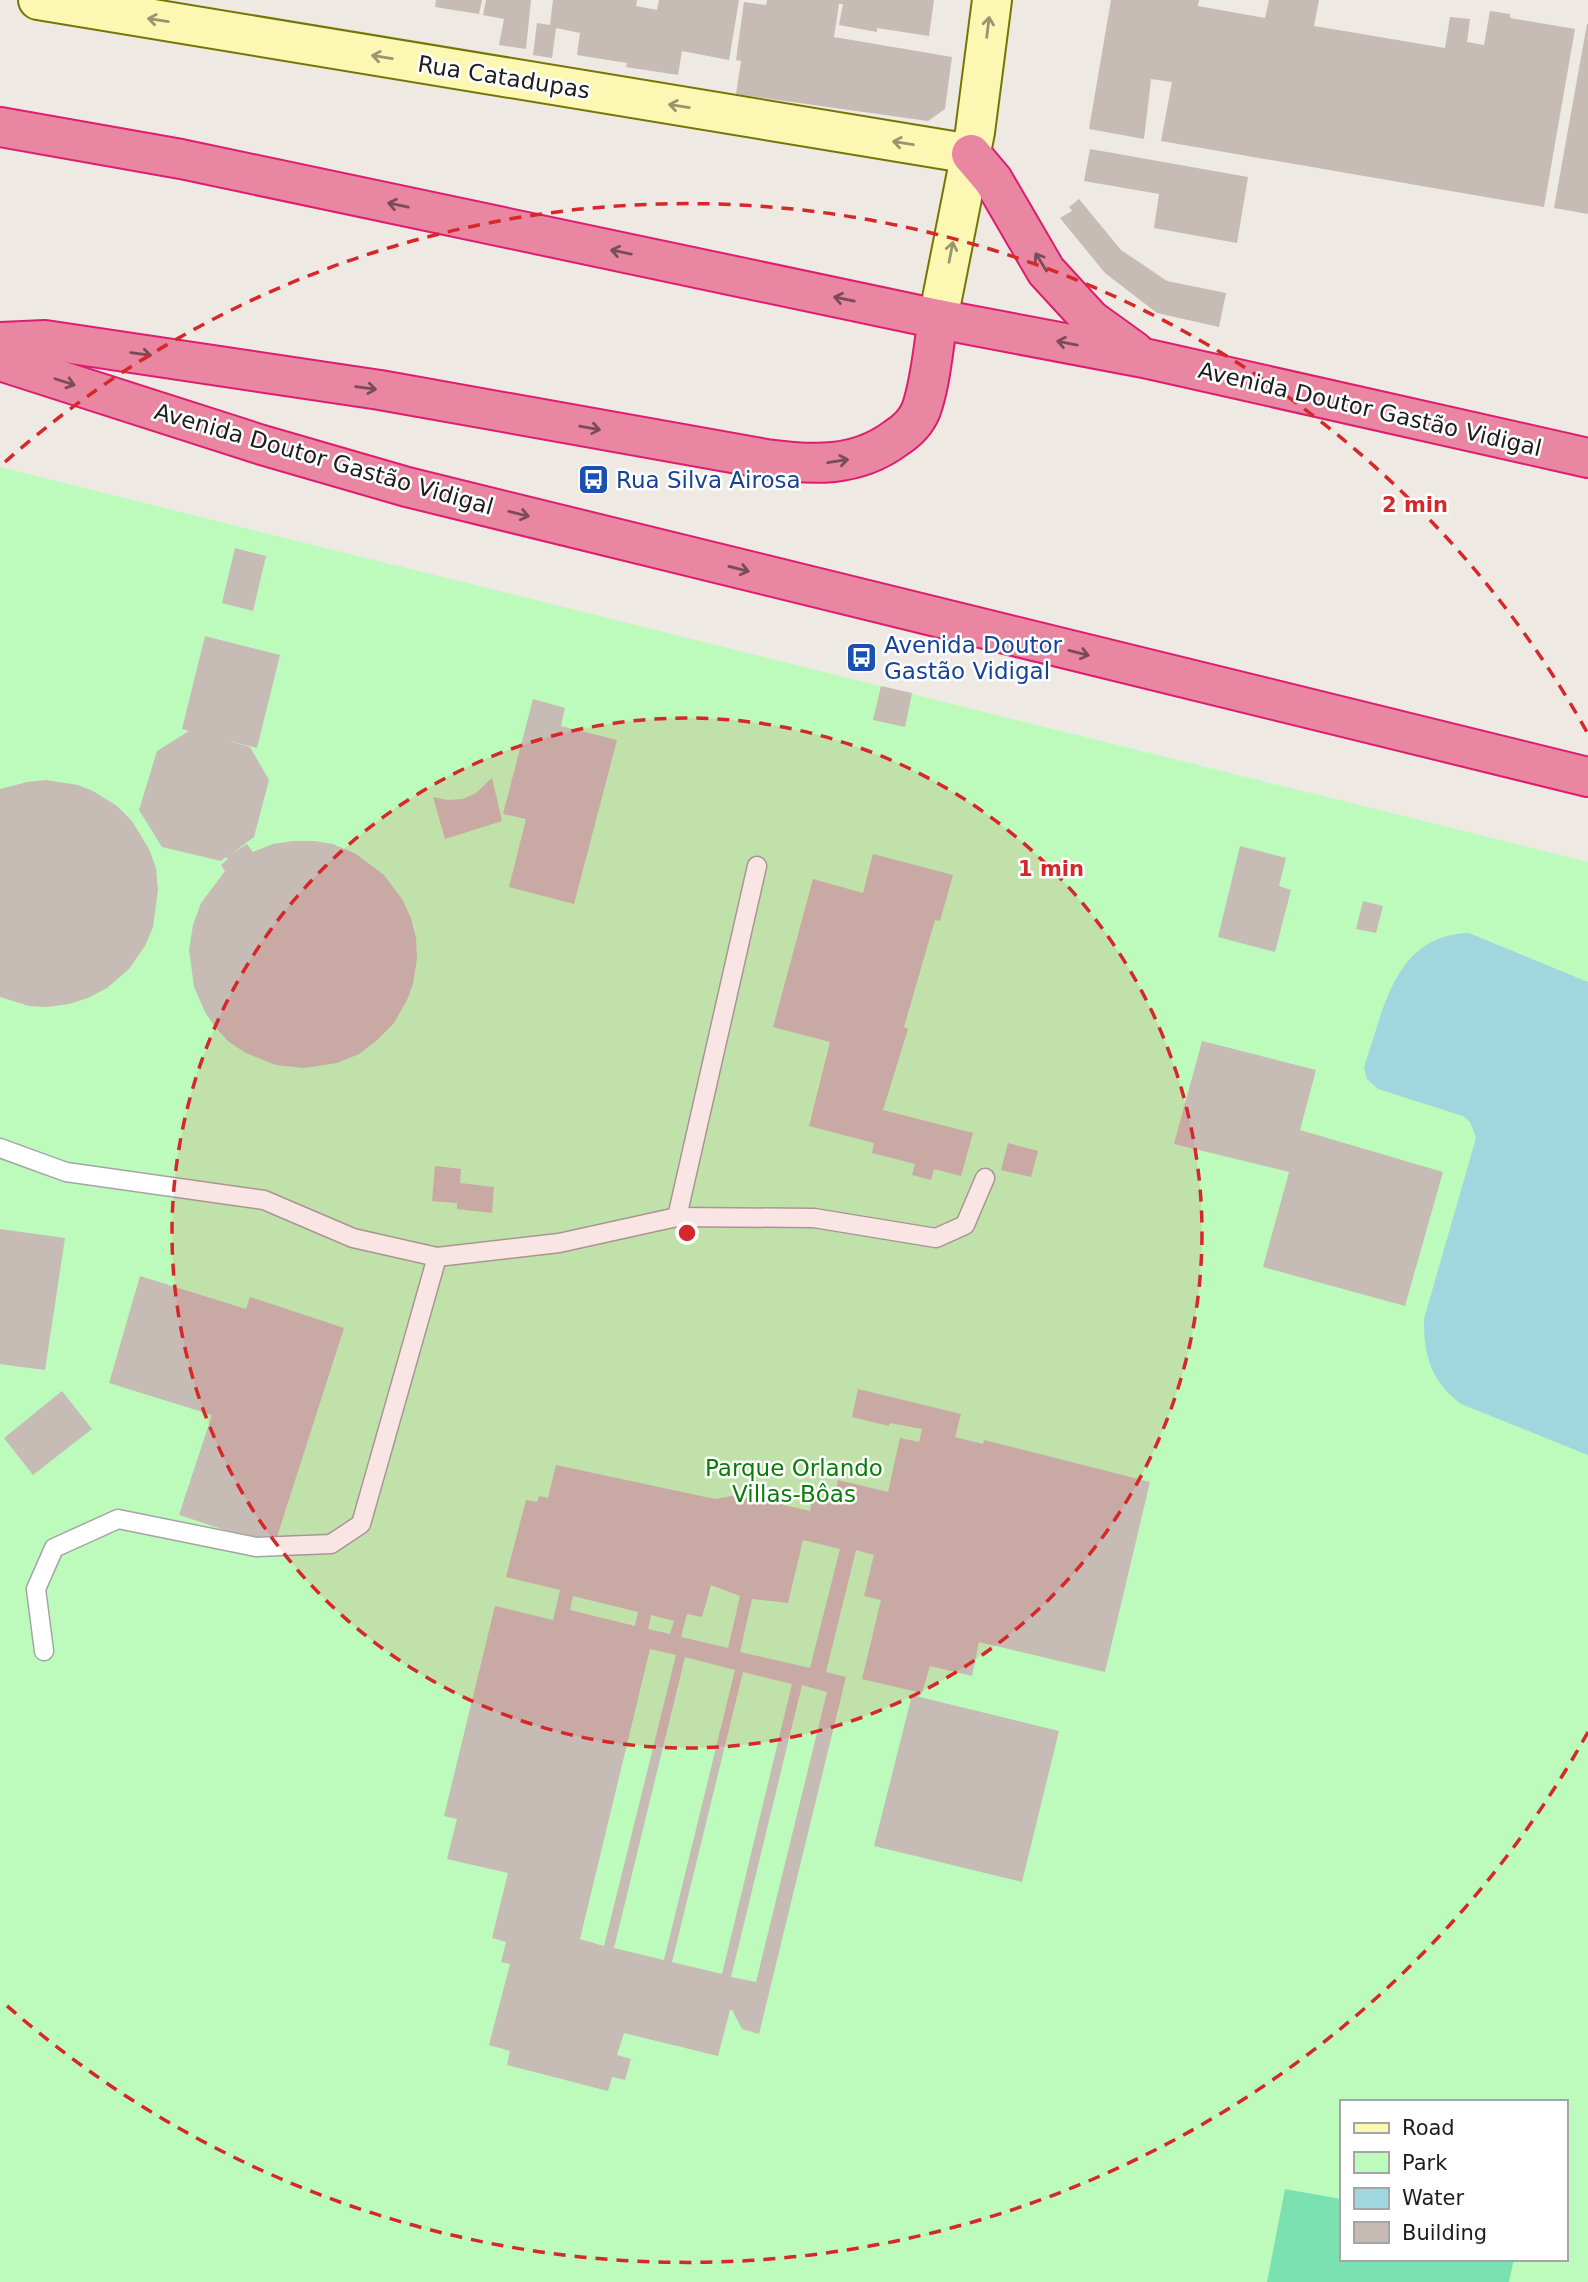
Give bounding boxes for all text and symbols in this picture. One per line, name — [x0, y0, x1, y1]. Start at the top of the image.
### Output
one-way arrow — [147, 13, 169, 26]
one-way arrow — [982, 17, 995, 39]
one-way arrow — [371, 50, 394, 63]
street label: Rua Catadupas — [416, 51, 592, 103]
one-way arrow — [668, 99, 691, 112]
one-way arrow — [893, 136, 915, 149]
one-way arrow — [387, 198, 410, 212]
one-way arrow — [945, 241, 959, 264]
one-way arrow — [610, 245, 633, 258]
one-way arrow — [1034, 253, 1048, 273]
one-way arrow — [833, 291, 856, 305]
one-way arrow — [1056, 336, 1079, 350]
one-way arrow — [129, 348, 152, 361]
street label: Avenida Doutor Gastão Vidigal — [1196, 357, 1544, 461]
one-way arrow — [54, 376, 76, 389]
one-way arrow — [354, 382, 377, 395]
street label: Avenida Doutor Gastão Vidigal — [152, 398, 496, 520]
one-way arrow — [578, 421, 601, 435]
one-way arrow — [826, 455, 849, 468]
bus stop icon: Rua Silva Airosa — [576, 463, 610, 497]
place label: Rua Silva Airosa — [616, 467, 801, 493]
text: 2 min — [1382, 493, 1448, 517]
one-way arrow — [507, 508, 529, 521]
one-way arrow — [727, 563, 750, 576]
place label: Avenida Doutor Gastão Vidigal — [884, 632, 1063, 684]
bus stop icon: Avenida Doutor Gastão Vidigal — [844, 641, 878, 675]
one-way arrow — [1067, 647, 1090, 660]
text: 1 min — [1018, 857, 1084, 881]
centre of rings — [675, 1221, 699, 1245]
park label: Parque Orlando Villas-Bôas — [705, 1455, 883, 1507]
legend — [1340, 2100, 1567, 2261]
text: Road — [1402, 2116, 1455, 2140]
text: Park — [1402, 2151, 1448, 2175]
text: Water — [1402, 2186, 1464, 2210]
text: Building — [1402, 2221, 1487, 2245]

